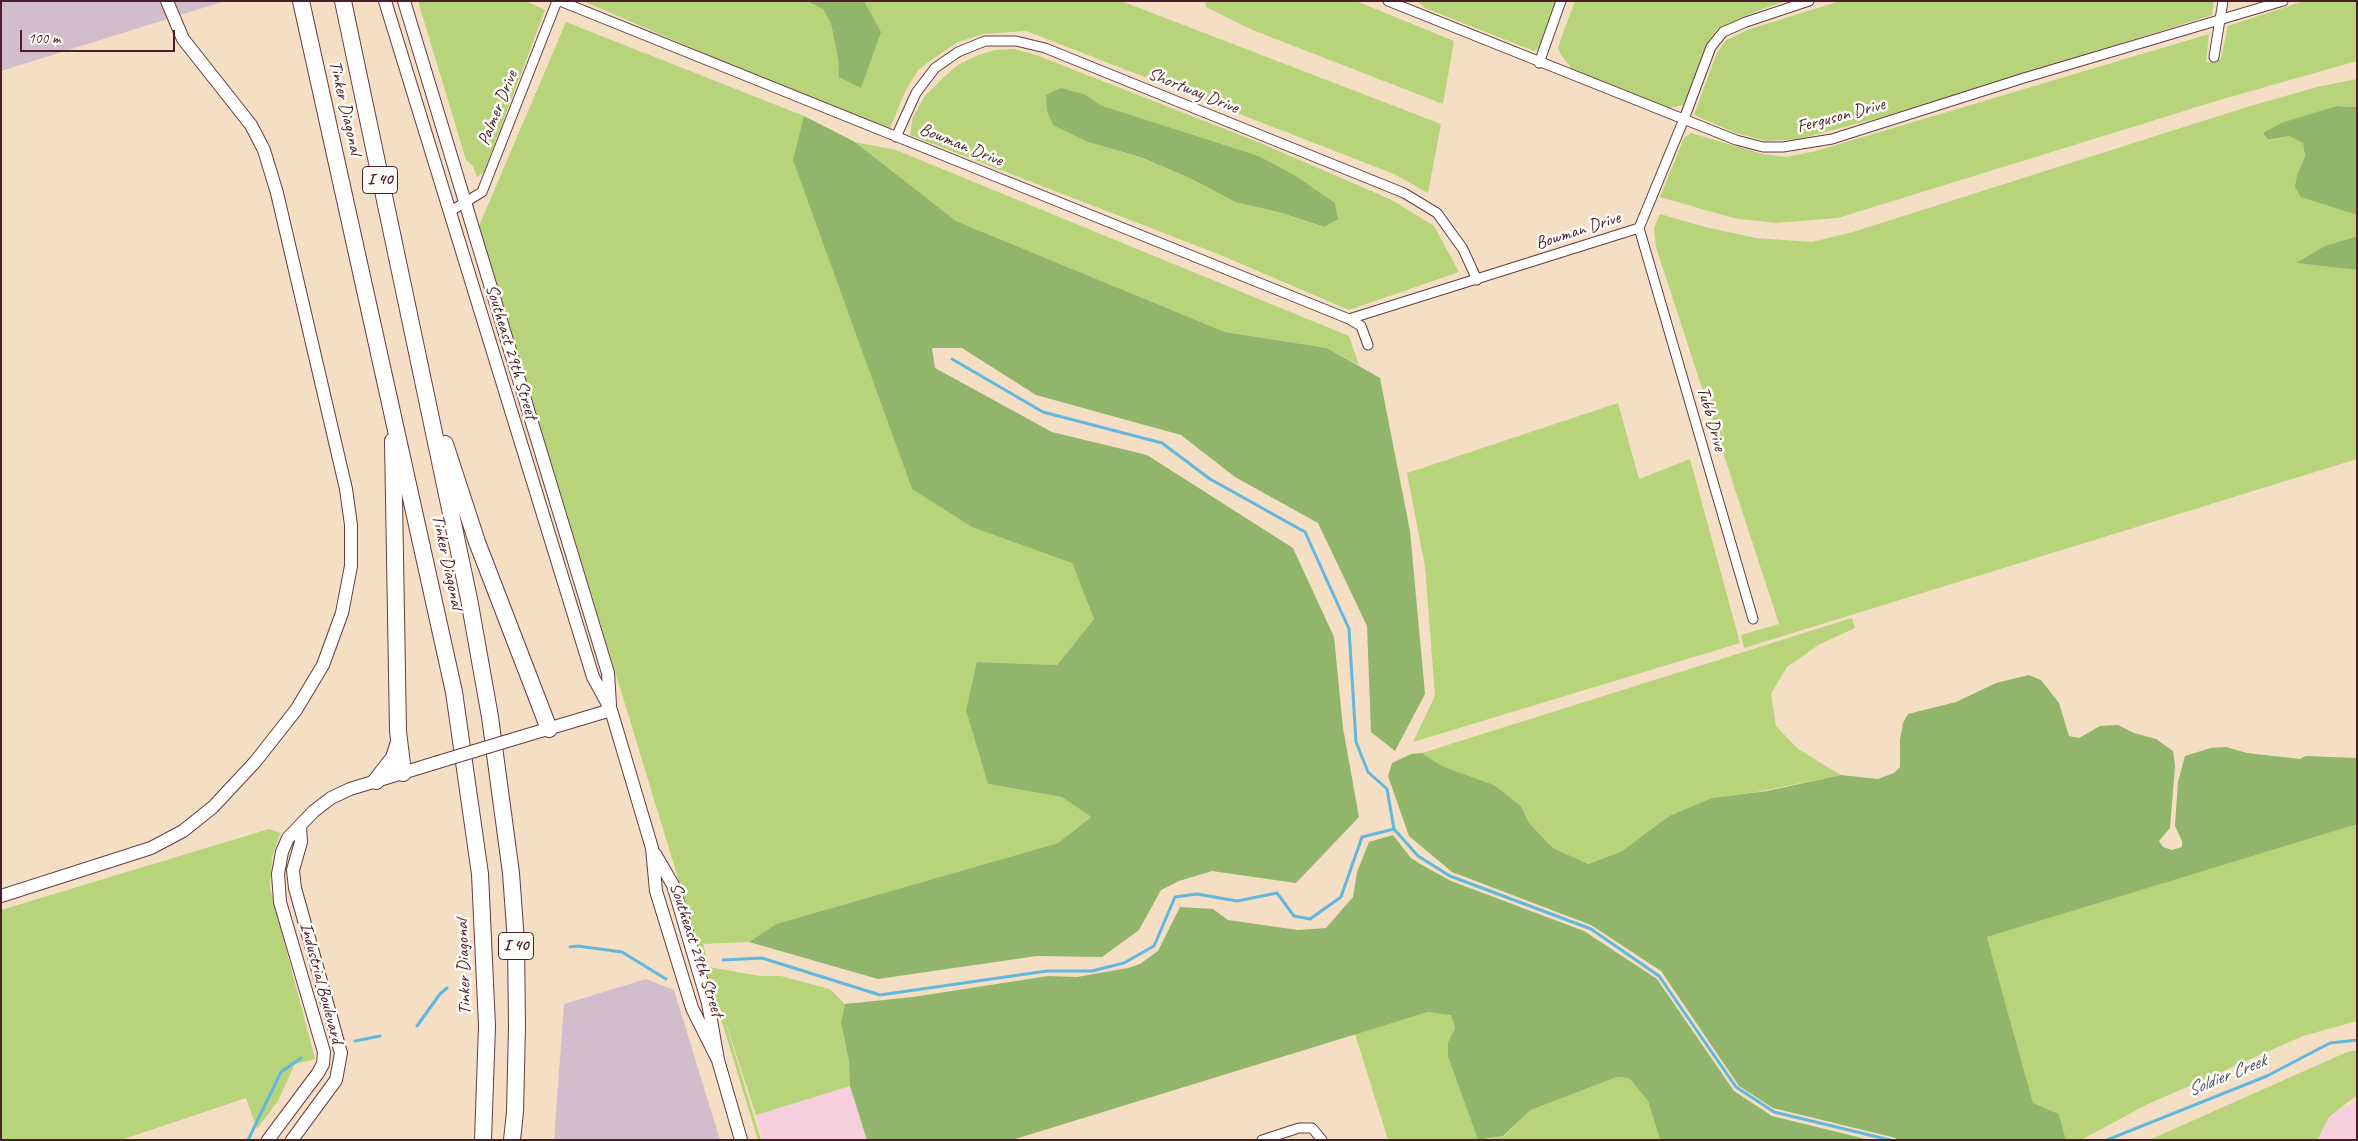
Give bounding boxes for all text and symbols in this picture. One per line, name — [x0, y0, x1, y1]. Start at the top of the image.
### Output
scale bar — [22, 20, 178, 52]
text: 100 m — [28, 29, 60, 48]
street label: Tinker Diagonal — [324, 59, 366, 157]
street label: Shortway Drive — [1145, 63, 1241, 119]
street label: Palmer Drive — [473, 68, 523, 148]
street label: Ferguson Drive — [1794, 94, 1888, 138]
street label: Bowman Drive — [916, 119, 1006, 171]
road number: I 40 — [362, 166, 398, 194]
street label: Bowman Drive — [1533, 207, 1623, 255]
street label: Southeast 29th Street — [480, 282, 542, 422]
street label: Tubb Drive — [1692, 385, 1730, 453]
street label: Tinker Diagonal — [426, 513, 468, 611]
street label: Southeast 29th Street — [664, 880, 728, 1020]
street label: Tinker Diagonal — [452, 919, 476, 1015]
street label: Industrial Boulevard — [294, 920, 348, 1046]
road number: I 40 — [498, 932, 534, 959]
water label: Soldier Creek — [2184, 1050, 2270, 1102]

